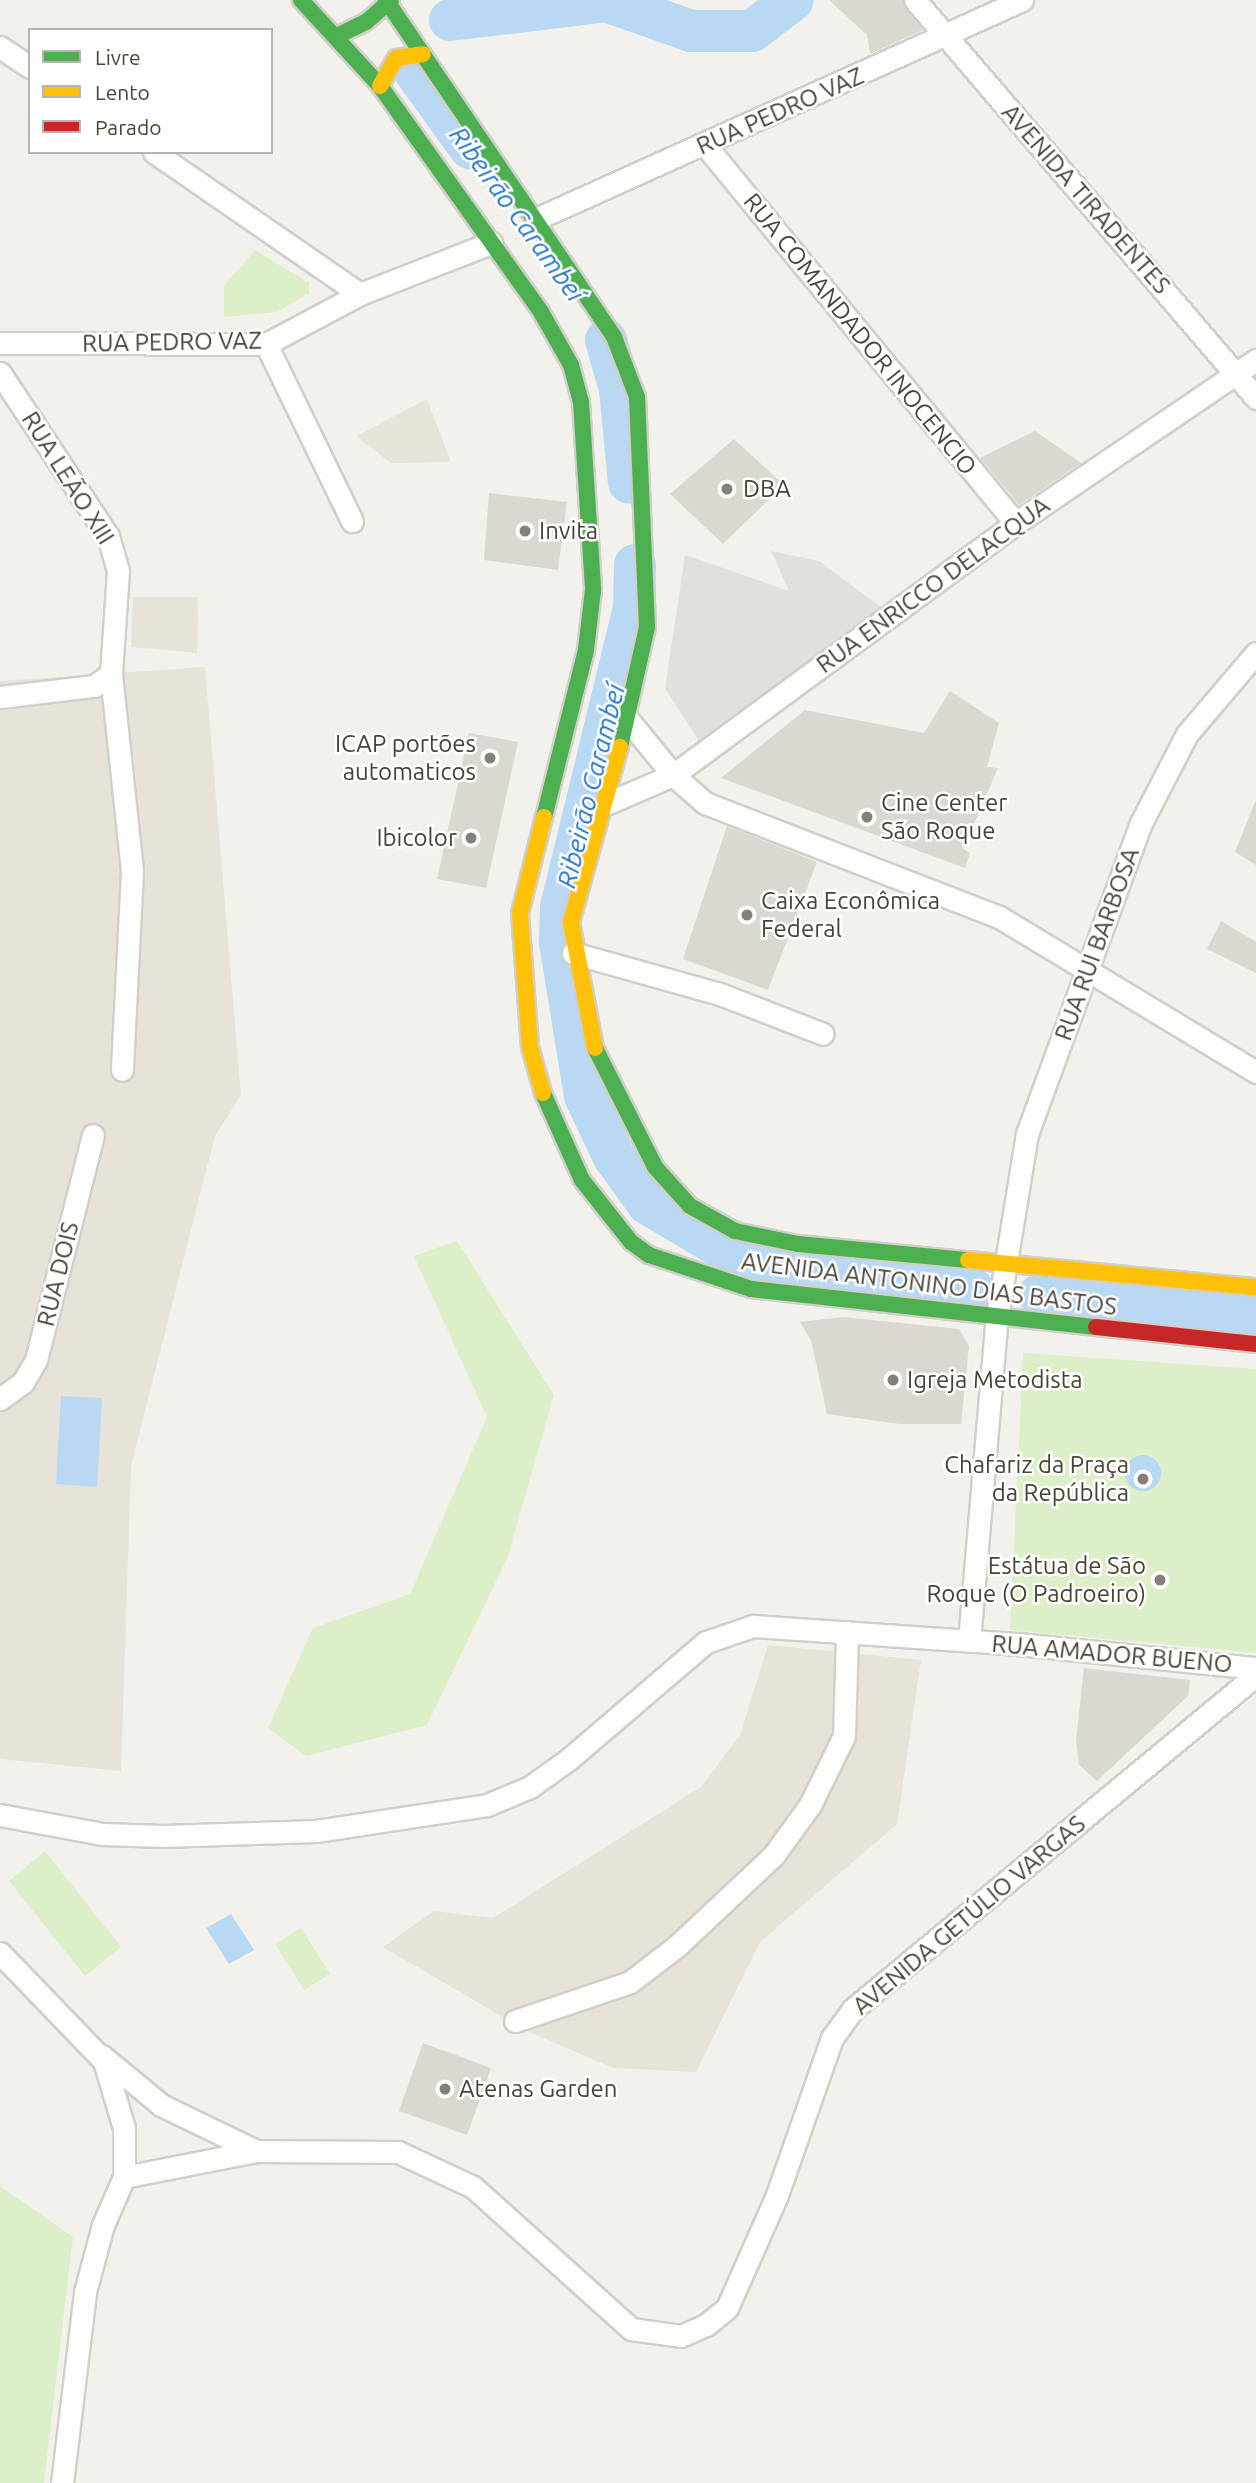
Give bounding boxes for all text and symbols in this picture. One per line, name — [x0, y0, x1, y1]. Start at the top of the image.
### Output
legend — [28, 28, 273, 154]
text: Livre — [95, 45, 141, 69]
street label: RUA PEDRO VAZ — [692, 61, 868, 161]
text: Lento — [95, 80, 150, 104]
street label: AVENIDA TIRADENTES — [996, 98, 1176, 300]
text: Parado — [95, 115, 161, 139]
water label: Ribeirão Carambeí — [443, 120, 591, 308]
street label: RUA COMANDADOR INOCENCIO — [737, 187, 983, 481]
street label: RUA PEDRO VAZ — [82, 326, 262, 358]
street label: RUA LEÃO XIII — [16, 406, 120, 550]
place label: DBA — [743, 475, 791, 503]
marker: DBA — [717, 479, 737, 499]
street label: RUA ENRICCO DELACQUA — [811, 491, 1055, 679]
place label: Invita — [539, 517, 598, 545]
marker: Invita — [517, 523, 533, 539]
water label: Ribeirão Carambeí — [551, 681, 631, 891]
place label: ICAP portões automaticos — [335, 730, 476, 786]
marker: ICAP portões automaticos — [482, 750, 498, 766]
place label: Cine Center São Roque — [881, 789, 1007, 845]
marker: Cine Center São Roque — [859, 809, 875, 825]
place label: Ibicolor — [376, 824, 457, 852]
marker: Ibicolor — [463, 830, 479, 846]
street label: RUA RUI BARBOSA — [1049, 844, 1145, 1044]
place label: Caixa Econômica Federal — [761, 887, 940, 943]
marker: Caixa Econômica Federal — [739, 907, 755, 923]
street label: RUA DOIS — [31, 1219, 85, 1329]
street label: AVENIDA ANTONINO DIAS BASTOS — [740, 1247, 1118, 1321]
place label: Igreja Metodista — [907, 1366, 1082, 1394]
marker: Igreja Metodista — [885, 1372, 901, 1388]
place label: Chafariz da Praça da República — [944, 1451, 1129, 1507]
marker: Chafariz da Praça da República — [1135, 1471, 1151, 1487]
place label: Estátua de São Roque (O Padroeiro) — [926, 1552, 1146, 1608]
marker: Estátua de São Roque (O Padroeiro) — [1152, 1572, 1168, 1588]
street label: RUA AMADOR BUENO — [991, 1629, 1233, 1679]
street label: AVENIDA GETÚLIO VARGAS — [847, 1809, 1091, 2021]
place label: Atenas Garden — [459, 2075, 617, 2103]
marker: Atenas Garden — [437, 2081, 453, 2097]

